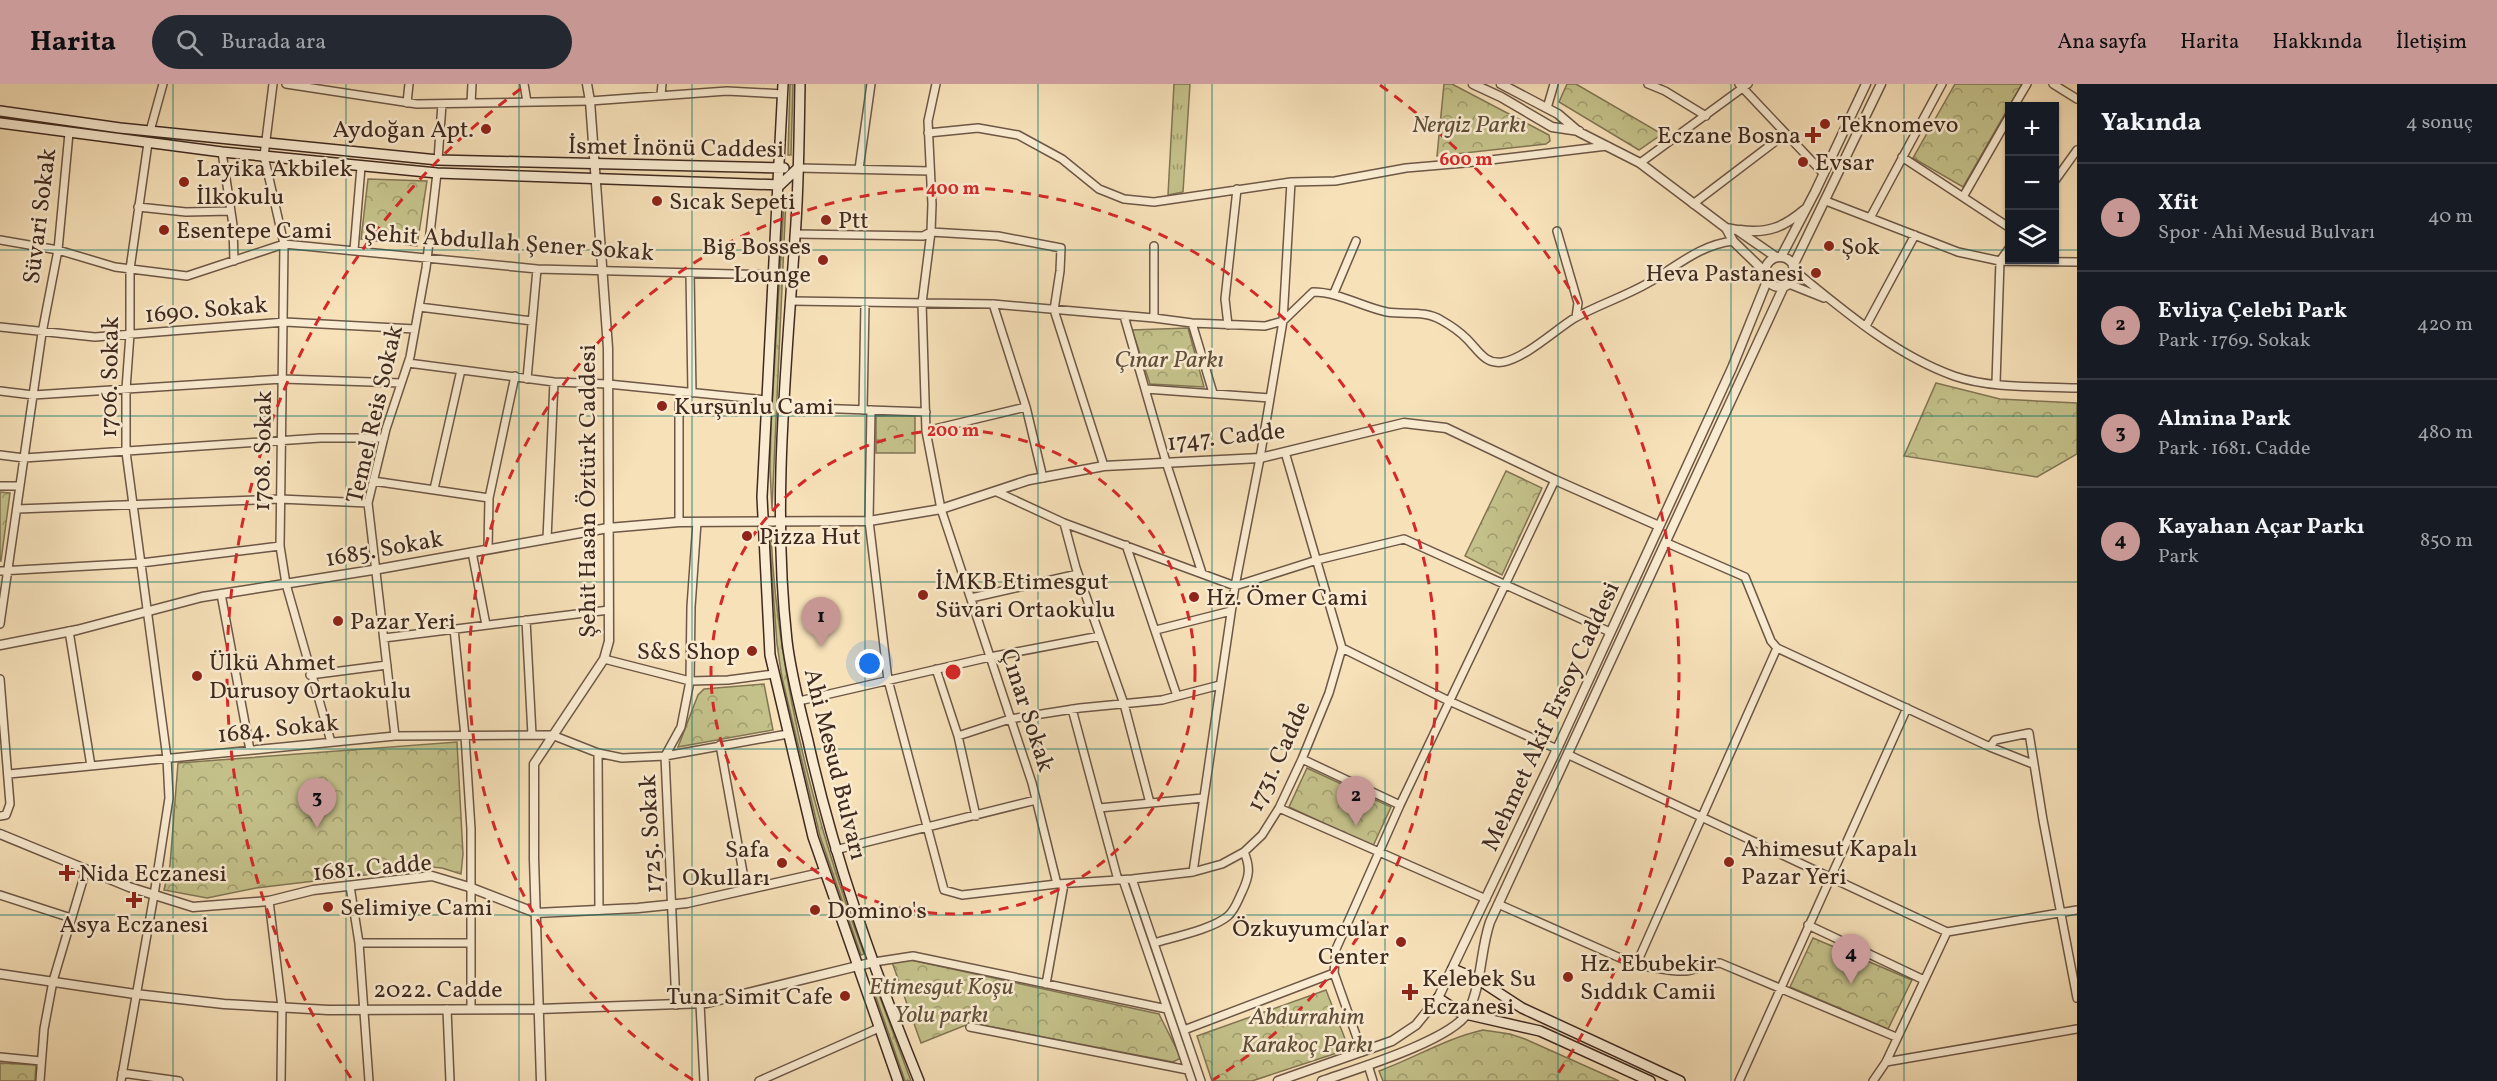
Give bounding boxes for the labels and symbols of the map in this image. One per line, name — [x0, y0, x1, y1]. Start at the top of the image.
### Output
park label: Nergiz Parkı — [1412, 109, 1526, 143]
place label: Teknomevo — [1837, 109, 1959, 143]
place label: Aydoğan Apt. — [332, 114, 474, 148]
marker: Teknomevo — [1818, 117, 1832, 131]
place label: Eczane Bosna — [1657, 120, 1801, 154]
marker: Aydoğan Apt. — [479, 122, 493, 136]
marker: Eczane Bosna — [1806, 128, 1820, 142]
street label: İsmet İnönü Caddesi — [567, 130, 784, 168]
street label: Süvari Sokak — [16, 146, 66, 286]
place label: Evsar — [1815, 147, 1874, 181]
text: 600 m — [1439, 148, 1493, 173]
place label: Layika Akbilek İlkokulu — [196, 153, 353, 215]
marker: Evsar — [1796, 155, 1810, 169]
marker: Layika Akbilek İlkokulu — [177, 175, 191, 189]
text: 400 m — [926, 177, 980, 202]
place label: Sıcak Sepeti — [669, 186, 795, 220]
marker: Sıcak Sepeti — [650, 194, 664, 208]
place label: Ptt — [838, 205, 869, 239]
marker: Ptt — [819, 213, 833, 227]
place label: Esentepe Cami — [176, 215, 332, 249]
street label: Şehit Abdullah Şener Sokak — [363, 217, 655, 271]
marker: Esentepe Cami — [157, 223, 171, 237]
place label: Big Bosses Lounge — [702, 231, 811, 293]
place label: Şok — [1841, 231, 1880, 265]
marker: Şok — [1822, 239, 1836, 253]
marker: Big Bosses Lounge — [816, 253, 830, 267]
place label: Heva Pastanesi — [1646, 258, 1804, 292]
marker: Heva Pastanesi — [1809, 266, 1823, 280]
street label: 1690. Sokak — [143, 289, 269, 333]
street label: 1706. Sokak — [93, 316, 129, 438]
street label: Temel Reis Sokak — [339, 322, 413, 507]
street label: Şehit Hasan Öztürk Caddesi — [572, 344, 606, 638]
park label: Çınar Parkı — [1114, 344, 1224, 378]
street label: 1708. Sokak — [246, 390, 282, 512]
place label: Kurşunlu Cami — [674, 391, 834, 425]
marker: Kurşunlu Cami — [655, 399, 669, 413]
street label: 1747. Cadde — [1165, 415, 1287, 461]
text: 200 m — [927, 419, 979, 444]
place label: Pizza Hut — [759, 521, 861, 555]
street label: 1685. Sokak — [323, 523, 446, 577]
marker: Pizza Hut — [740, 529, 754, 543]
place label: İMKB Etimesgut Süvari Ortaokulu — [935, 566, 1116, 628]
street label: Mehmet Akif Ersoy Caddesi — [1474, 576, 1629, 857]
place label: Hz. Ömer Cami — [1206, 582, 1368, 616]
marker: İMKB Etimesgut Süvari Ortaokulu — [916, 588, 930, 602]
marker: Hz. Ömer Cami — [1187, 590, 1201, 604]
pin: 1 — [802, 598, 840, 647]
place label: Pazar Yeri — [350, 606, 456, 640]
marker: Pazar Yeri — [331, 614, 345, 628]
place label: S&S Shop — [637, 636, 740, 670]
marker: S&S Shop — [745, 644, 759, 658]
street label: Çınar Sokak — [990, 645, 1062, 777]
place label: Ülkü Ahmet Durusoy Ortaokulu — [209, 647, 411, 709]
your location — [855, 649, 884, 678]
centre of rings — [943, 662, 963, 682]
street label: Ahi Mesud Bulvarı — [794, 665, 874, 864]
marker: Ülkü Ahmet Durusoy Ortaokulu — [190, 669, 204, 683]
street label: 1731. Cadde — [1239, 696, 1320, 818]
street label: 1684. Sokak — [216, 707, 340, 753]
street label: 1725. Sokak — [632, 773, 672, 894]
pin: 2 — [1336, 776, 1376, 826]
pin: 3 — [298, 778, 336, 828]
place label: Ahimesut Kapalı Pazar Yeri — [1741, 833, 1917, 895]
place label: Safa Okulları — [682, 834, 770, 896]
street label: 1681. Cadde — [311, 847, 433, 891]
marker: Ahimesut Kapalı Pazar Yeri — [1722, 855, 1736, 869]
marker: Safa Okulları — [775, 856, 789, 870]
place label: Nida Eczanesi — [79, 858, 227, 892]
marker: Nida Eczanesi — [60, 866, 74, 880]
place label: Selimiye Cami — [340, 892, 493, 926]
marker: Asya Eczanesi — [127, 893, 141, 907]
place label: Domino's — [827, 895, 927, 929]
marker: Selimiye Cami — [321, 900, 335, 914]
marker: Domino's — [808, 903, 822, 917]
place label: Asya Eczanesi — [60, 909, 208, 943]
place label: Özkuyumcular Center — [1232, 913, 1389, 975]
pin: 4 — [1832, 934, 1870, 984]
marker: Özkuyumcular Center — [1394, 935, 1408, 949]
place label: Hz. Ebubekir Sıddık Camii — [1580, 948, 1717, 1010]
place label: Kelebek Su Eczanesi — [1422, 963, 1536, 1025]
marker: Hz. Ebubekir Sıddık Camii — [1561, 970, 1575, 984]
park label: Etimesgut Koşu Yolu parkı — [868, 971, 1014, 1033]
street label: 2022. Cadde — [373, 974, 503, 1008]
place label: Tuna Simit Cafe — [666, 981, 833, 1015]
marker: Kelebek Su Eczanesi — [1403, 985, 1417, 999]
marker: Tuna Simit Cafe — [838, 989, 852, 1003]
park label: Abdurrahim Karakoç Parkı — [1241, 1001, 1373, 1063]

